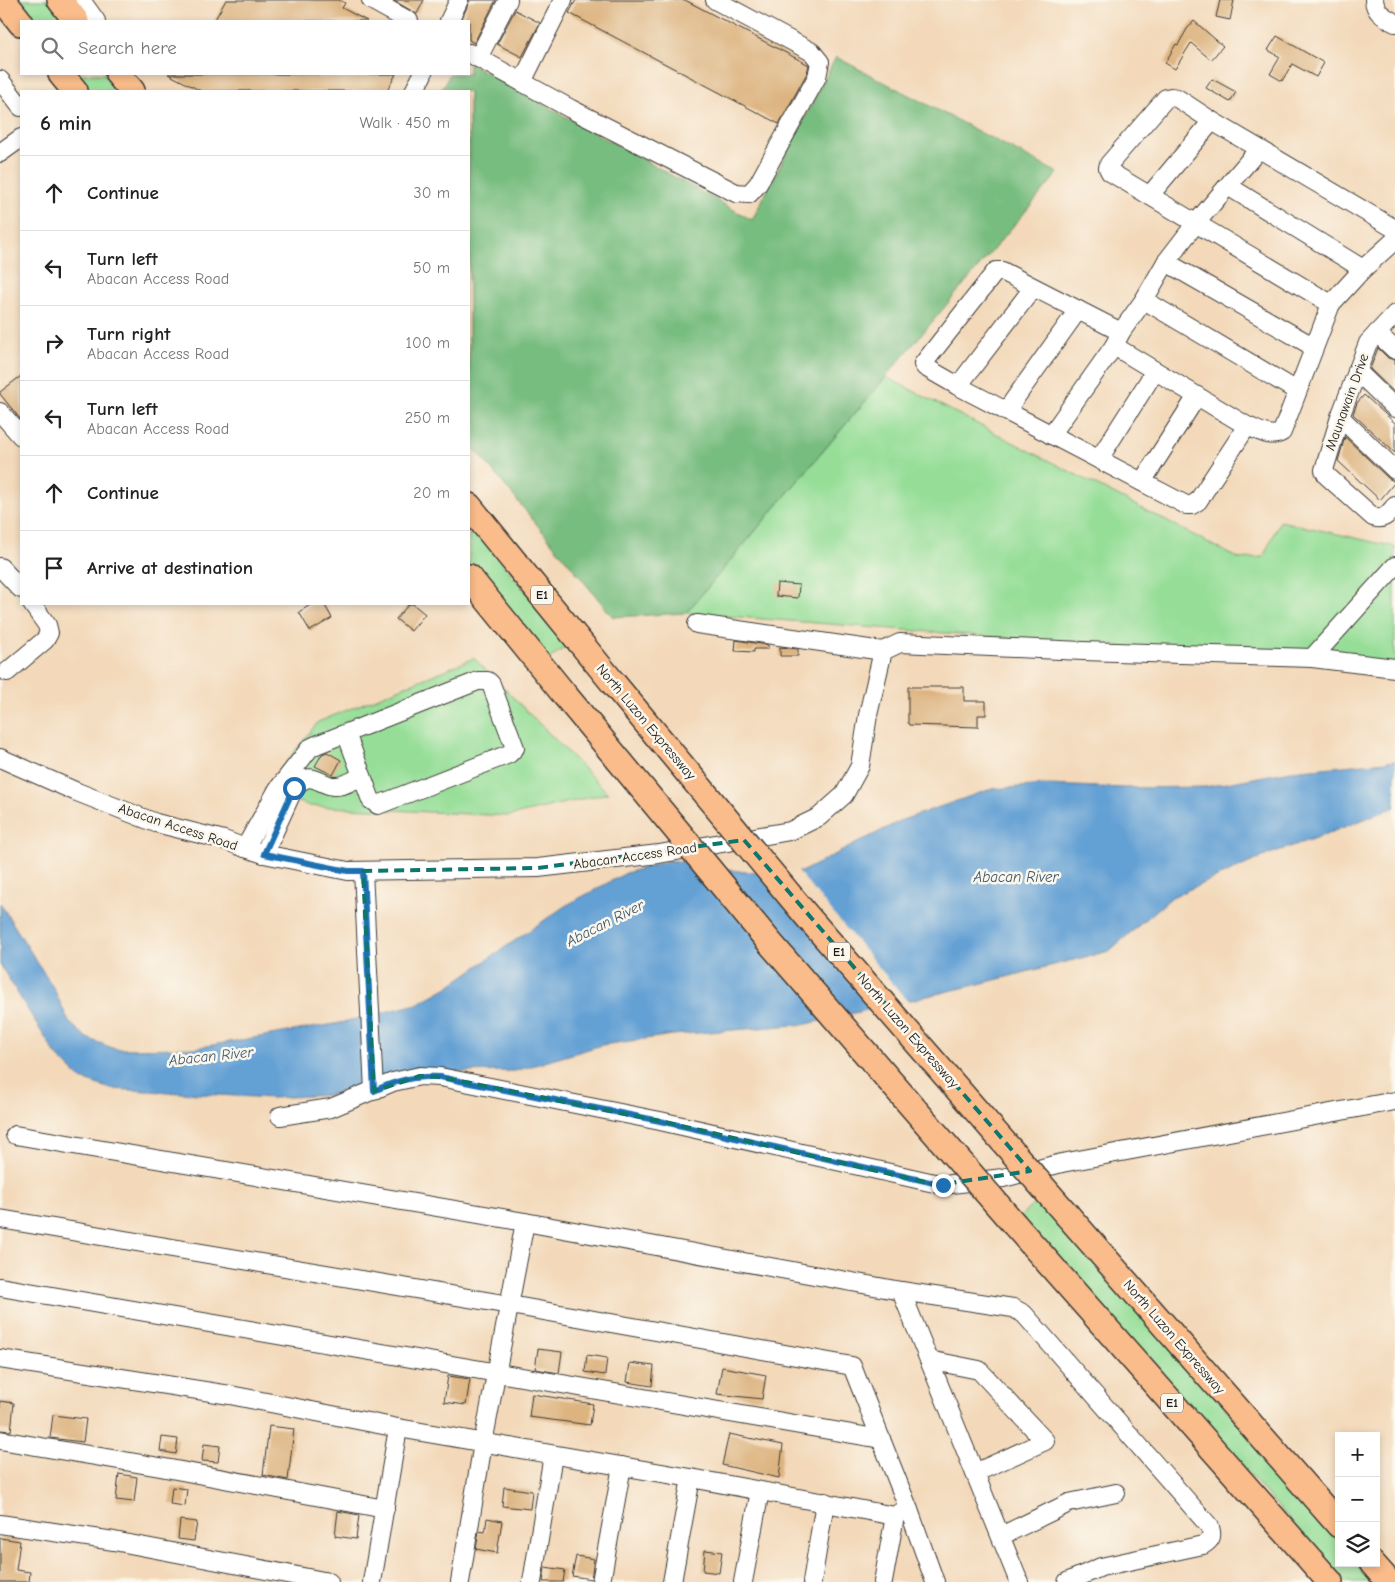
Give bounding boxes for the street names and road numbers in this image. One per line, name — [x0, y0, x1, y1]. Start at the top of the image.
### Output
street label: Maunawain Drive — [1322, 351, 1372, 453]
road number: E1 — [531, 586, 553, 604]
street label: North Luzon Expressway — [593, 661, 700, 784]
street label: Abacan Access Road — [116, 800, 240, 854]
street label: Abacan Access Road — [572, 839, 698, 873]
road number: E1 — [828, 942, 850, 962]
street label: North Luzon Expressway — [854, 970, 963, 1092]
street label: North Luzon Expressway — [1120, 1276, 1229, 1398]
road number: E1 — [1161, 1394, 1183, 1412]

